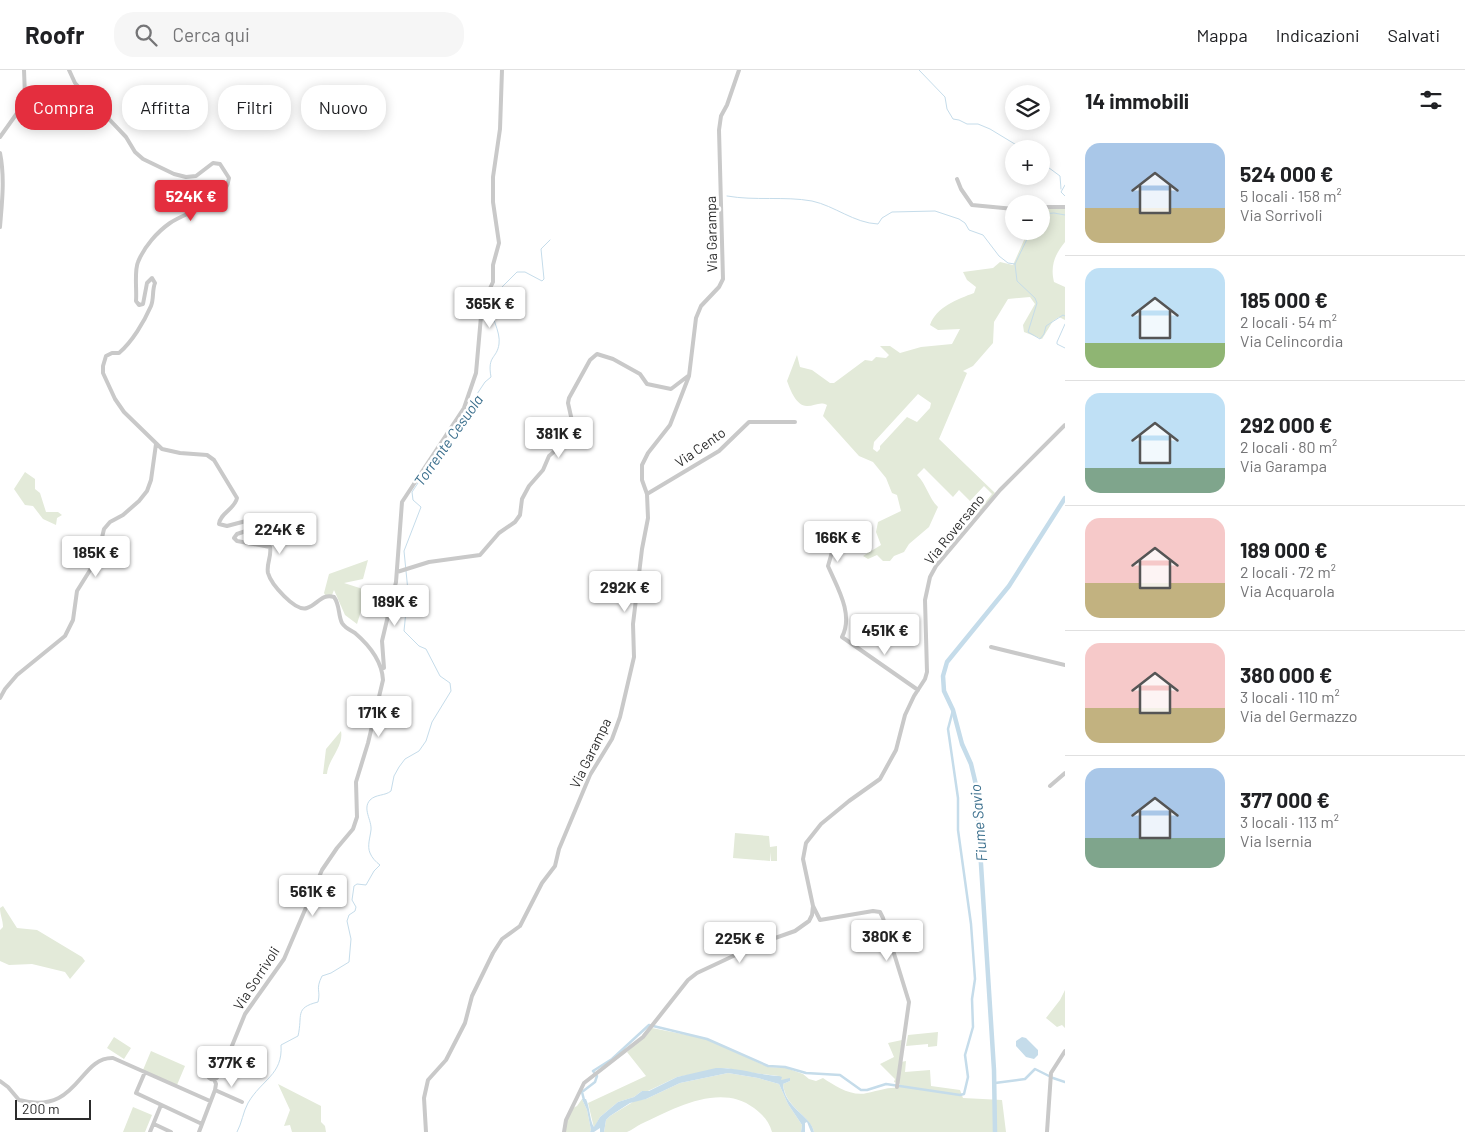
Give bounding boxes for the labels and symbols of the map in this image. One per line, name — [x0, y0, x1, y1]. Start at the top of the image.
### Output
pin: 524K € — [150, 180, 232, 222]
street label: Via Garampa — [702, 196, 720, 272]
pin: 365K € — [449, 286, 531, 329]
water label: Torrente Cesuola — [410, 391, 486, 489]
pin: 381K € — [518, 416, 600, 459]
street label: Via Cento — [671, 423, 729, 471]
street label: Via Roversano — [920, 490, 988, 568]
pin: 224K € — [239, 512, 321, 555]
pin: 166K € — [797, 520, 879, 563]
pin: 185K € — [55, 536, 137, 578]
pin: 292K € — [584, 570, 666, 613]
pin: 189K € — [354, 584, 436, 627]
pin: 451K € — [844, 614, 926, 656]
pin: 171K € — [338, 696, 420, 738]
street label: Via Garampa — [566, 715, 614, 791]
water label: Fiume Savio — [966, 784, 990, 862]
pin: 561K € — [272, 874, 354, 917]
pin: 380K € — [846, 920, 928, 962]
pin: 225K € — [699, 922, 781, 964]
street label: Via Sorrivoli — [229, 943, 283, 1013]
pin: 377K € — [191, 1046, 273, 1088]
scale bar — [15, 1097, 91, 1120]

